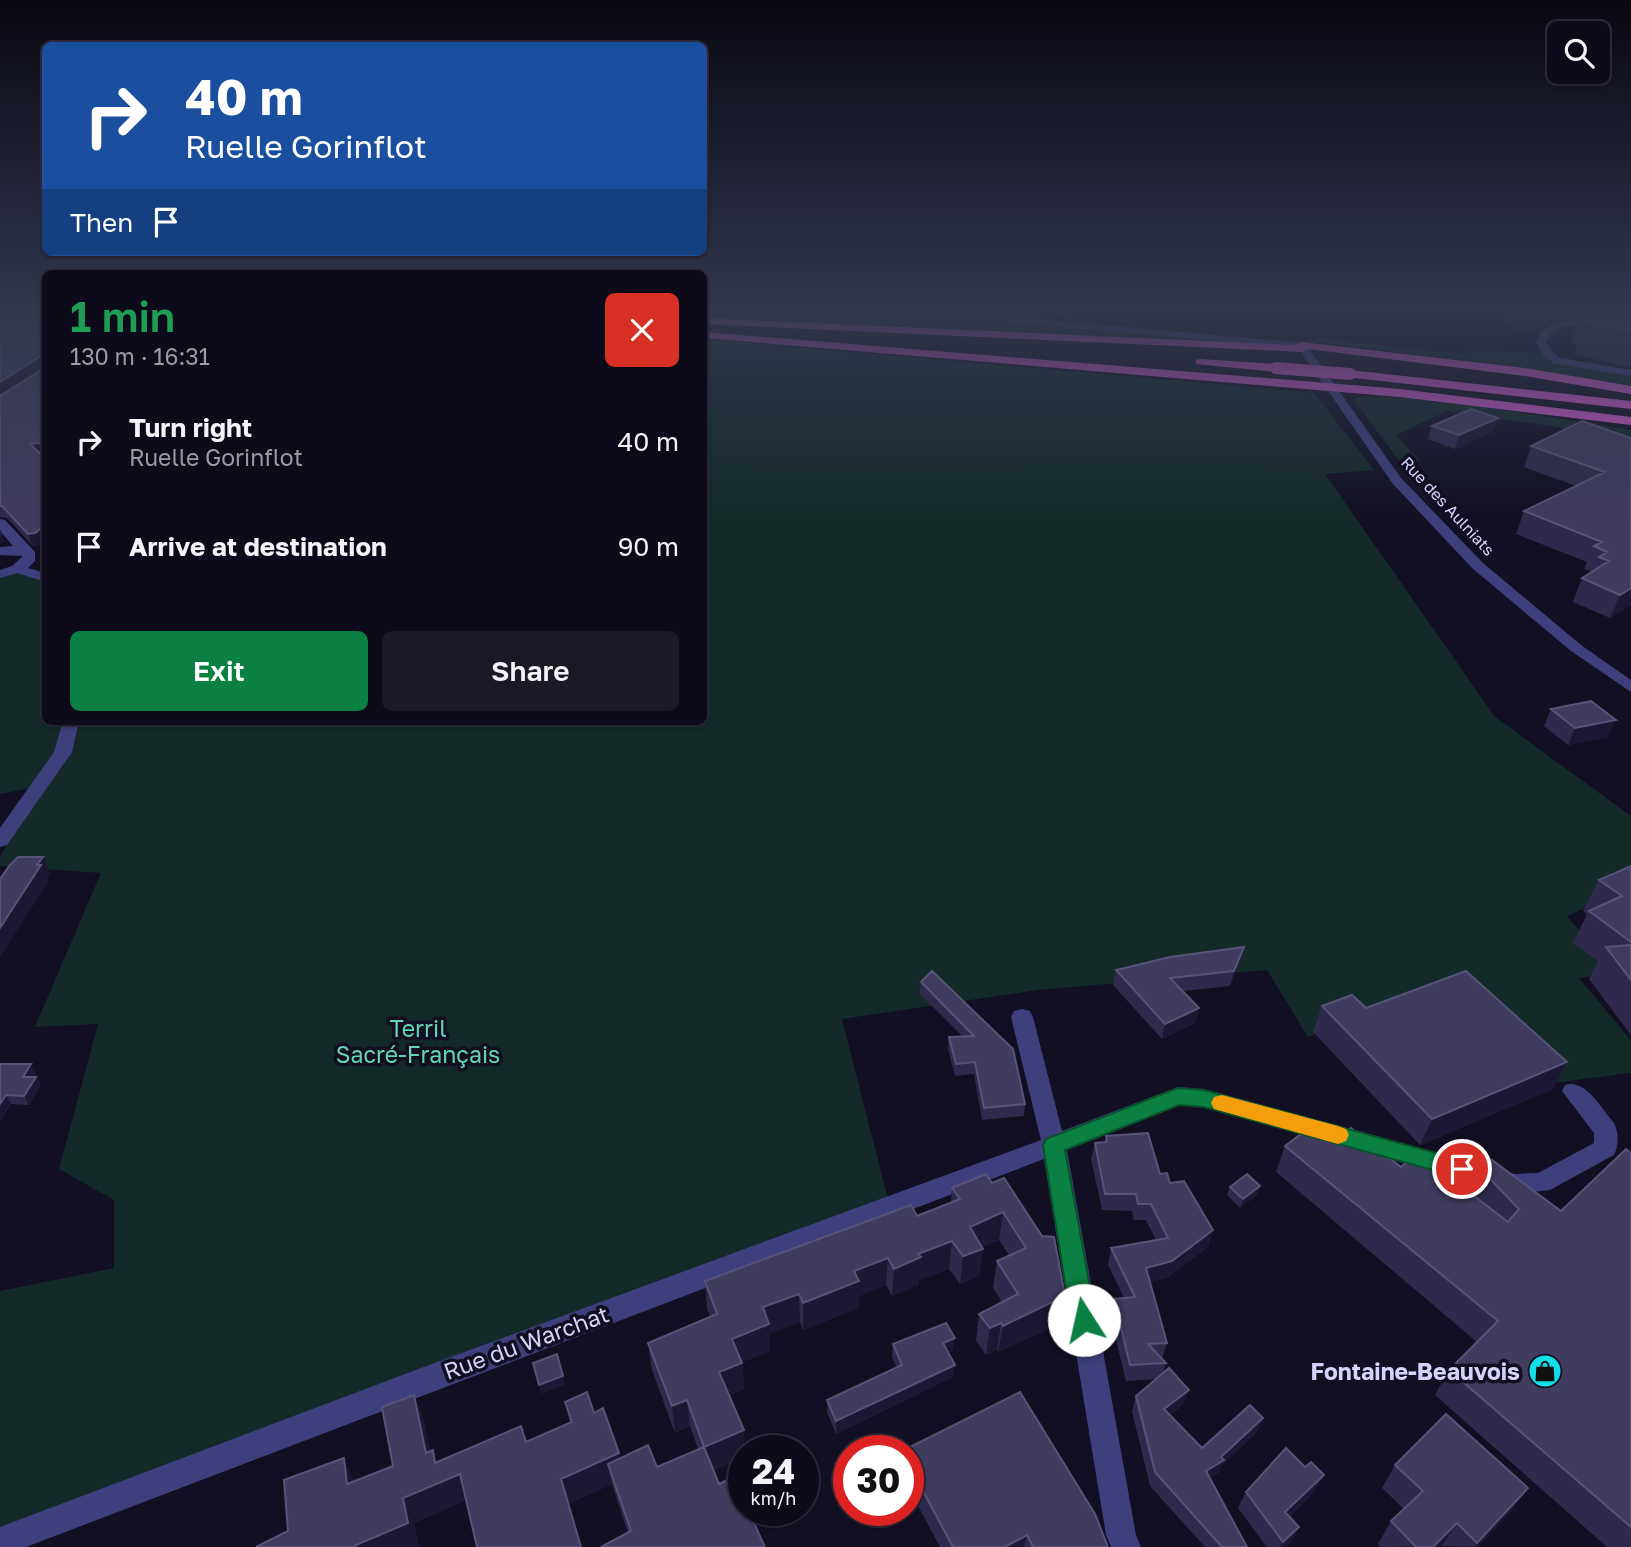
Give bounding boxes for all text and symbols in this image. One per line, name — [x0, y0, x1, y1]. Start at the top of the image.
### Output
map controls — [1547, 21, 1610, 84]
button: search — [1547, 21, 1610, 84]
text: 40 m — [185, 67, 303, 126]
icon: right — [70, 70, 161, 161]
text: Ruelle Gorinflot — [185, 127, 427, 165]
icon: arrive — [147, 203, 185, 241]
text: Then — [70, 207, 133, 238]
text: 1 min — [70, 291, 175, 341]
button: close — [605, 293, 679, 367]
text: 130 m · 16:31 — [70, 342, 210, 370]
text: Turn right — [129, 412, 252, 443]
icon: right — [70, 423, 108, 461]
text: 40 m — [618, 426, 679, 457]
text: Ruelle Gorinflot — [129, 443, 303, 471]
street label: Rue des Aulniats — [1397, 452, 1499, 560]
icon: arrive — [70, 528, 108, 566]
text: Arrive at destination — [129, 531, 387, 562]
text: 90 m — [618, 531, 679, 562]
button: Exit — [70, 631, 368, 711]
button: Share — [382, 631, 679, 711]
park label: Terril Sacré-Français — [336, 1014, 500, 1068]
pin — [1432, 1139, 1492, 1199]
icon: arrive — [1443, 1150, 1481, 1188]
position arrow — [1047, 1283, 1121, 1357]
street label: Rue du Warchat — [440, 1299, 612, 1385]
shop icon: Fontaine-Beauvois — [1526, 1352, 1564, 1390]
place label: Fontaine-Beauvois — [1311, 1357, 1520, 1385]
speed limit sign: 30 — [833, 1435, 924, 1526]
text: 24 — [752, 1450, 795, 1492]
text: km/h — [751, 1487, 796, 1509]

